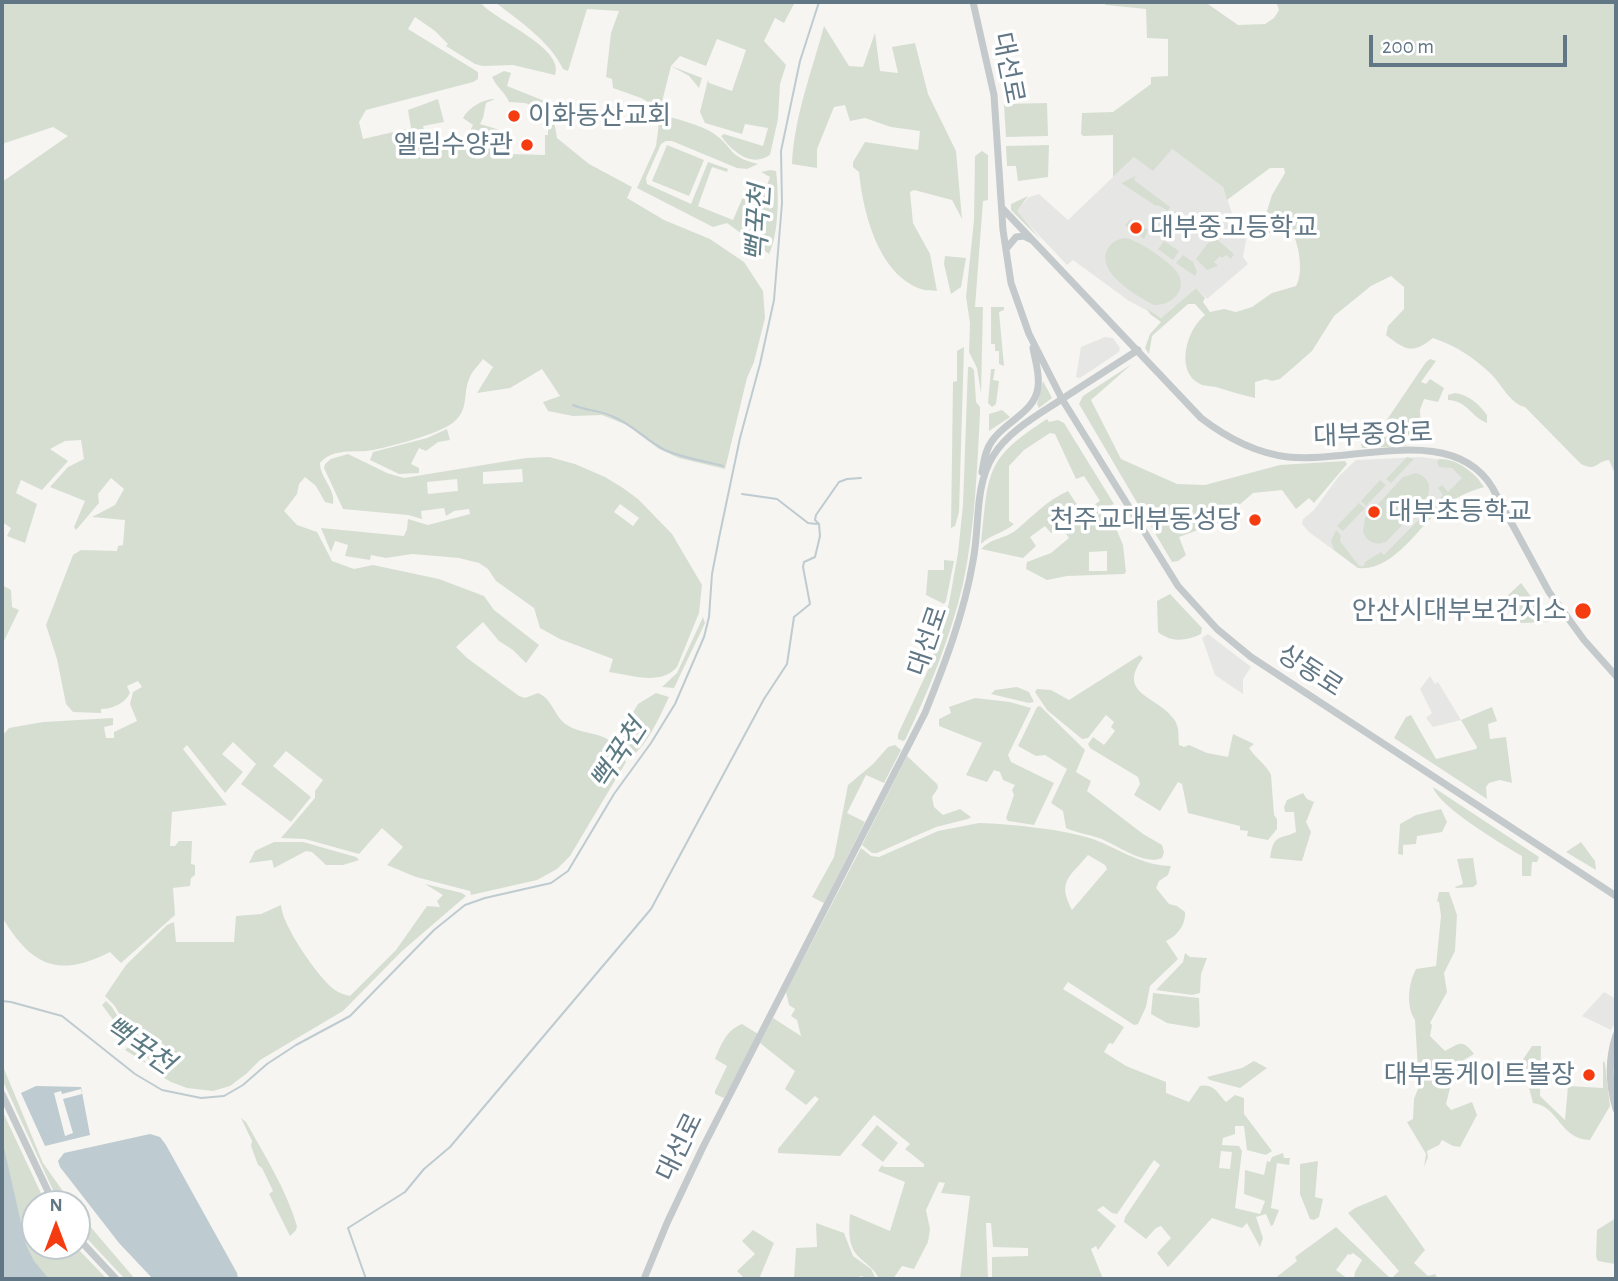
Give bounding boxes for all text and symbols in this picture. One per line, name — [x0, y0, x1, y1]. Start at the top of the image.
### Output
scale bar — [1373, 21, 1571, 65]
street label: 대선로 — [986, 30, 1030, 106]
text: 200 m — [1382, 36, 1434, 57]
place label: 이화동산교회 — [528, 100, 672, 132]
marker: 이화동산교회 — [506, 108, 522, 124]
place label: 엘림수양관 — [393, 129, 513, 161]
marker: 엘림수양관 — [519, 137, 535, 153]
water label: 뻑꾹천 — [740, 184, 778, 262]
place label: 대부중고등학교 — [1150, 212, 1317, 244]
marker: 대부중고등학교 — [1128, 220, 1144, 236]
street label: 대부중앙로 — [1313, 417, 1433, 453]
place label: 대부초등학교 — [1388, 496, 1532, 528]
place label: 천주교대부동성당 — [1050, 504, 1241, 536]
marker: 대부초등학교 — [1366, 504, 1382, 520]
marker: 천주교대부동성당 — [1247, 512, 1263, 528]
place label: 안산시대부보건지소 — [1352, 595, 1567, 627]
marker: 안산시대부보건지소 — [1573, 601, 1593, 621]
street label: 대선로 — [902, 602, 954, 680]
street label: 상동로 — [1271, 638, 1349, 704]
water label: 뻑꾹천 — [584, 713, 654, 797]
water label: 뻑꾹천 — [98, 1010, 180, 1082]
place label: 대부동게이트볼장 — [1384, 1059, 1575, 1091]
marker: 대부동게이트볼장 — [1581, 1067, 1597, 1083]
street label: 대선로 — [650, 1108, 710, 1186]
north arrow — [21, 1190, 91, 1260]
text: N — [49, 1196, 63, 1215]

